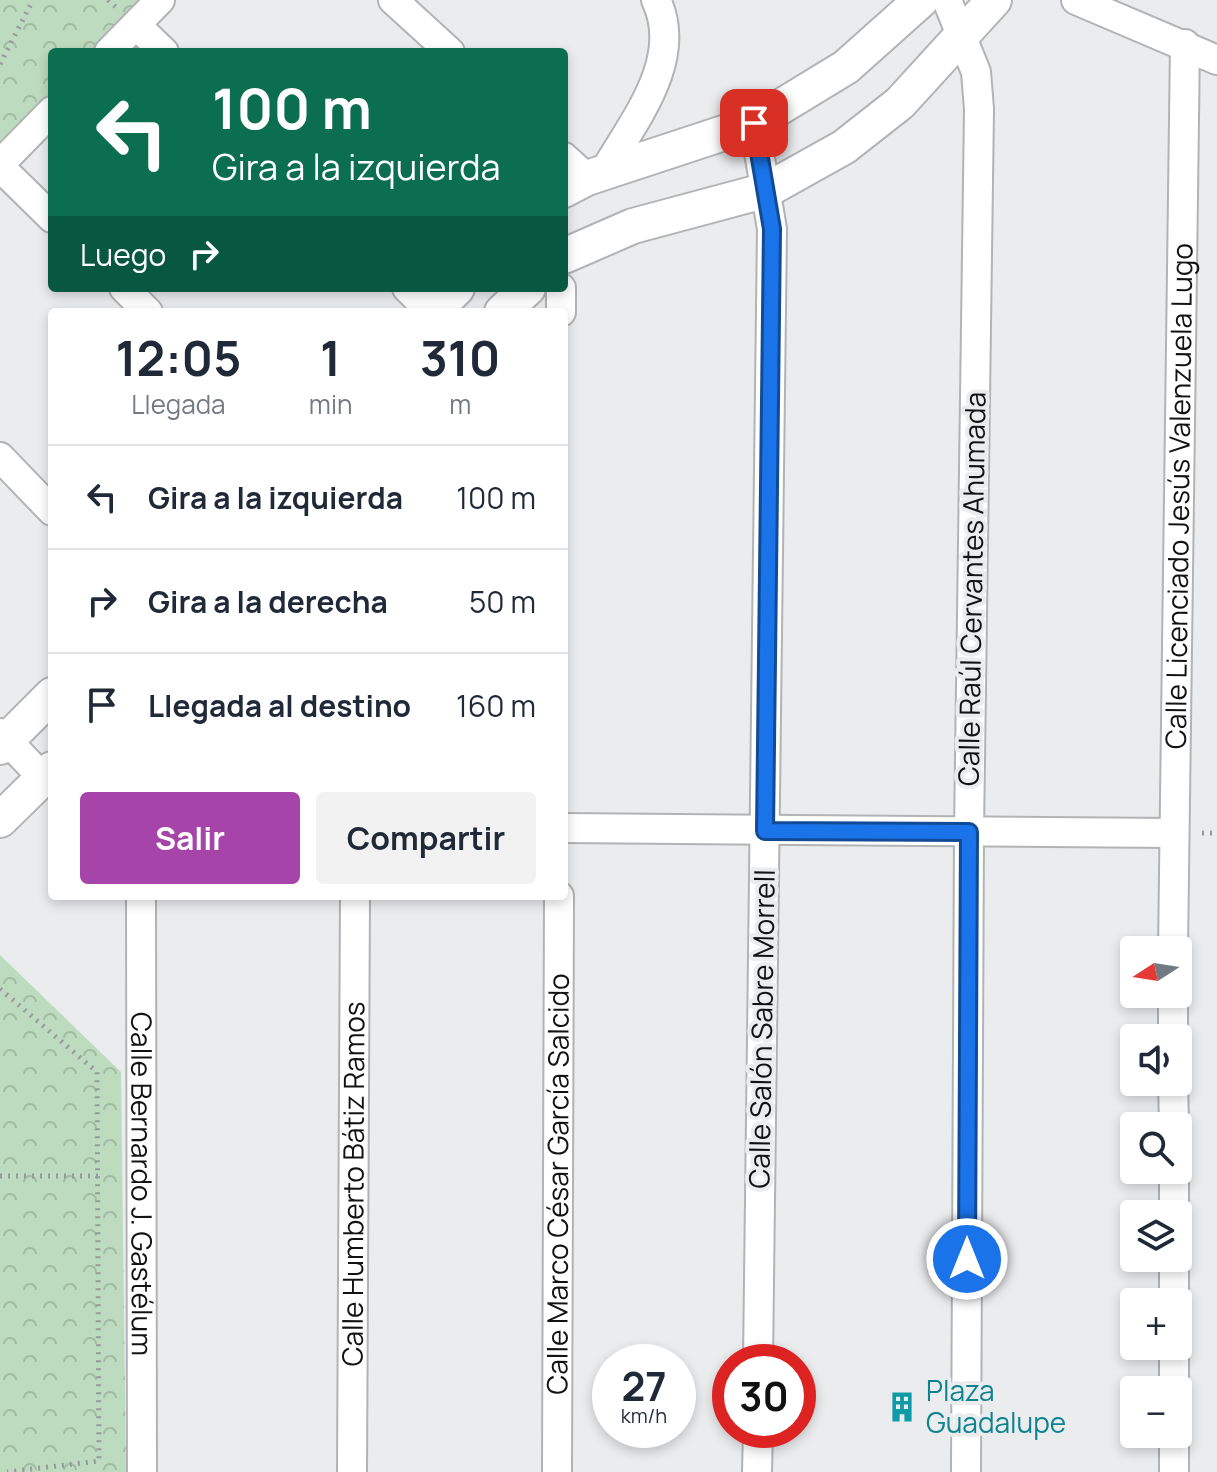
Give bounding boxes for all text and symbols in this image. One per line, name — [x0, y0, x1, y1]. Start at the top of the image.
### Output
text: 100 m — [212, 69, 372, 146]
icon: left — [80, 80, 184, 184]
pin — [720, 89, 788, 157]
icon: arrive — [732, 101, 776, 145]
text: Gira a la izquierda — [212, 142, 501, 191]
icon: right — [182, 232, 226, 276]
text: Luego — [80, 234, 166, 275]
street label: Calle Licenciado Jesús Valenzuela Lugo — [1156, 243, 1200, 749]
text: 12:05 — [116, 325, 241, 390]
text: 1 — [320, 325, 341, 390]
text: 310 — [420, 325, 500, 390]
text: Llegada — [131, 386, 226, 422]
text: min — [309, 386, 352, 422]
text: m — [449, 386, 471, 422]
street label: Calle Raúl Cervantes Ahumada — [949, 391, 993, 787]
icon: left — [80, 475, 124, 519]
text: Gira a la izquierda — [148, 477, 403, 518]
text: 100 m — [456, 477, 536, 518]
icon: right — [80, 579, 124, 623]
text: Gira a la derecha — [148, 581, 388, 622]
text: 50 m — [469, 581, 536, 622]
icon: arrive — [80, 683, 124, 727]
text: Llegada al destino — [148, 685, 411, 726]
text: 160 m — [456, 685, 536, 726]
button: Salir — [80, 792, 300, 884]
button: Compartir — [316, 792, 536, 884]
street label: Calle Salón Sabre Morrell — [739, 869, 783, 1189]
north arrow — [1120, 936, 1192, 1008]
map controls — [1120, 936, 1192, 1448]
street label: Calle Marco César García Salcido — [537, 973, 577, 1395]
street label: Calle Humberto Bátiz Ramos — [333, 1001, 372, 1367]
street label: Calle Bernardo J. Gastélum — [123, 1012, 162, 1356]
button: sound — [1120, 1024, 1192, 1096]
button: search — [1120, 1112, 1192, 1184]
button: layers — [1120, 1200, 1192, 1272]
position arrow — [925, 1217, 1009, 1301]
button: + — [1120, 1288, 1192, 1360]
speed limit sign: 30 — [712, 1344, 816, 1448]
text: 27 — [621, 1358, 667, 1413]
place label: Plaza Guadalupe — [926, 1371, 1066, 1441]
button: − — [1120, 1376, 1192, 1448]
building icon: Plaza Guadalupe — [885, 1390, 919, 1424]
text: km/h — [621, 1402, 667, 1429]

